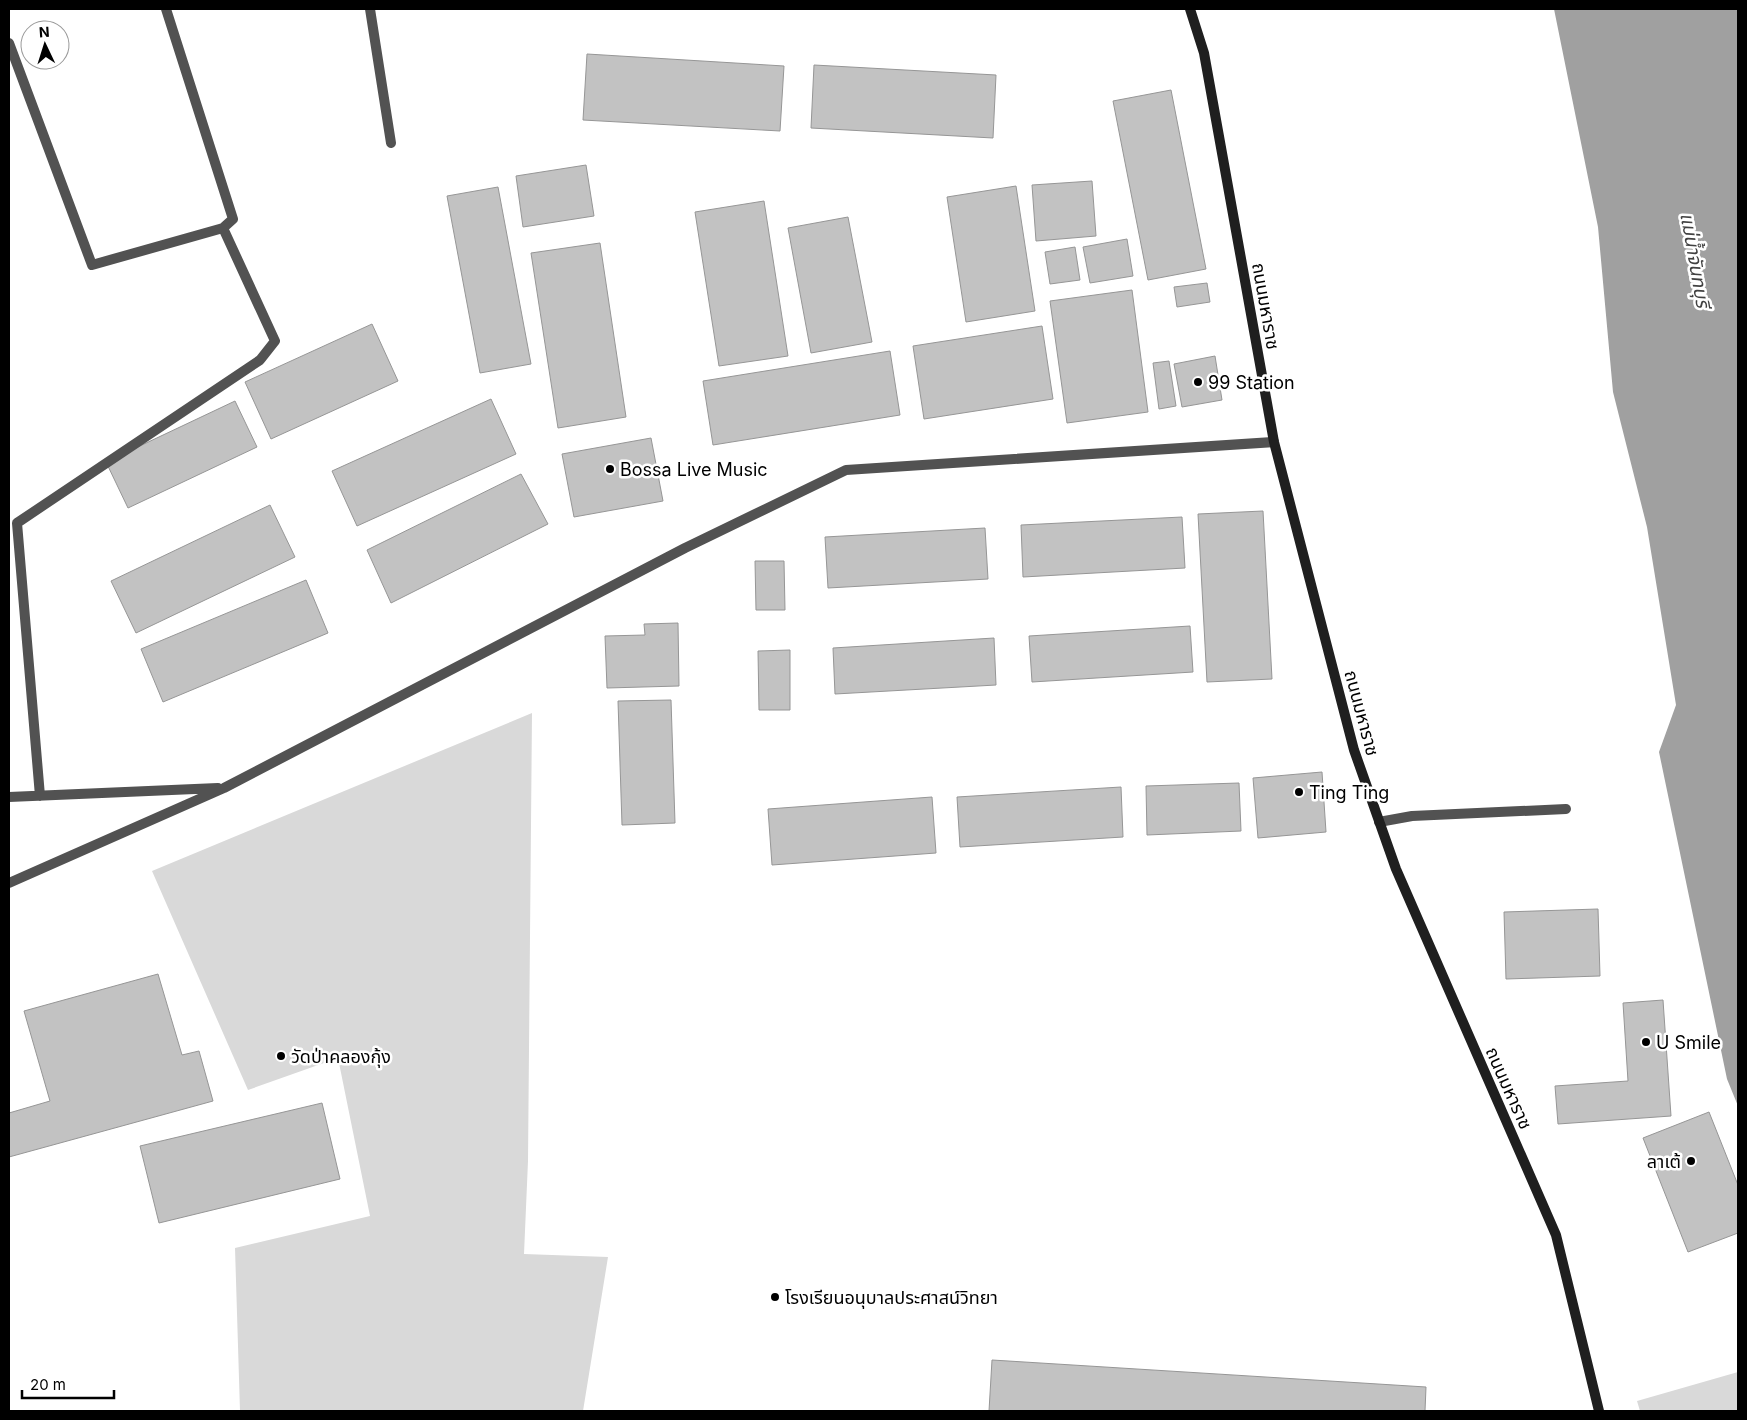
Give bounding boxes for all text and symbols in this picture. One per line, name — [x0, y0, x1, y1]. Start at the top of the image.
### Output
north arrow — [20, 20, 70, 70]
text: N — [38, 23, 50, 40]
water label: แม่น้ำจันทบุรี — [1675, 210, 1717, 313]
street label: ถนนมหาราช — [1248, 261, 1284, 351]
place label: 99 Station — [1208, 372, 1295, 393]
marker: 99 Station — [1192, 376, 1204, 388]
place label: Bossa Live Music — [620, 459, 768, 480]
marker: Bossa Live Music — [604, 463, 616, 475]
street label: ถนนมหาราช — [1340, 668, 1384, 758]
place label: Ting Ting — [1309, 782, 1389, 803]
marker: Ting Ting — [1293, 786, 1305, 798]
place label: U Smile — [1656, 1032, 1721, 1053]
marker: U Smile — [1640, 1036, 1652, 1048]
street label: ถนนมหาราช — [1482, 1044, 1536, 1132]
place label: วัดป่าคลองกุ้ง — [291, 1046, 391, 1068]
marker: วัดป่าคลองกุ้ง — [275, 1050, 287, 1062]
place label: ลาเต้ — [1647, 1151, 1681, 1172]
marker: ลาเต้ — [1685, 1155, 1697, 1167]
place label: โรงเรียนอนุบาลประศาสน์วิทยา — [785, 1287, 998, 1309]
marker: โรงเรียนอนุบาลประศาสน์วิทยา — [769, 1291, 781, 1303]
scale bar — [22, 1368, 115, 1400]
text: 20 m — [30, 1375, 66, 1394]

